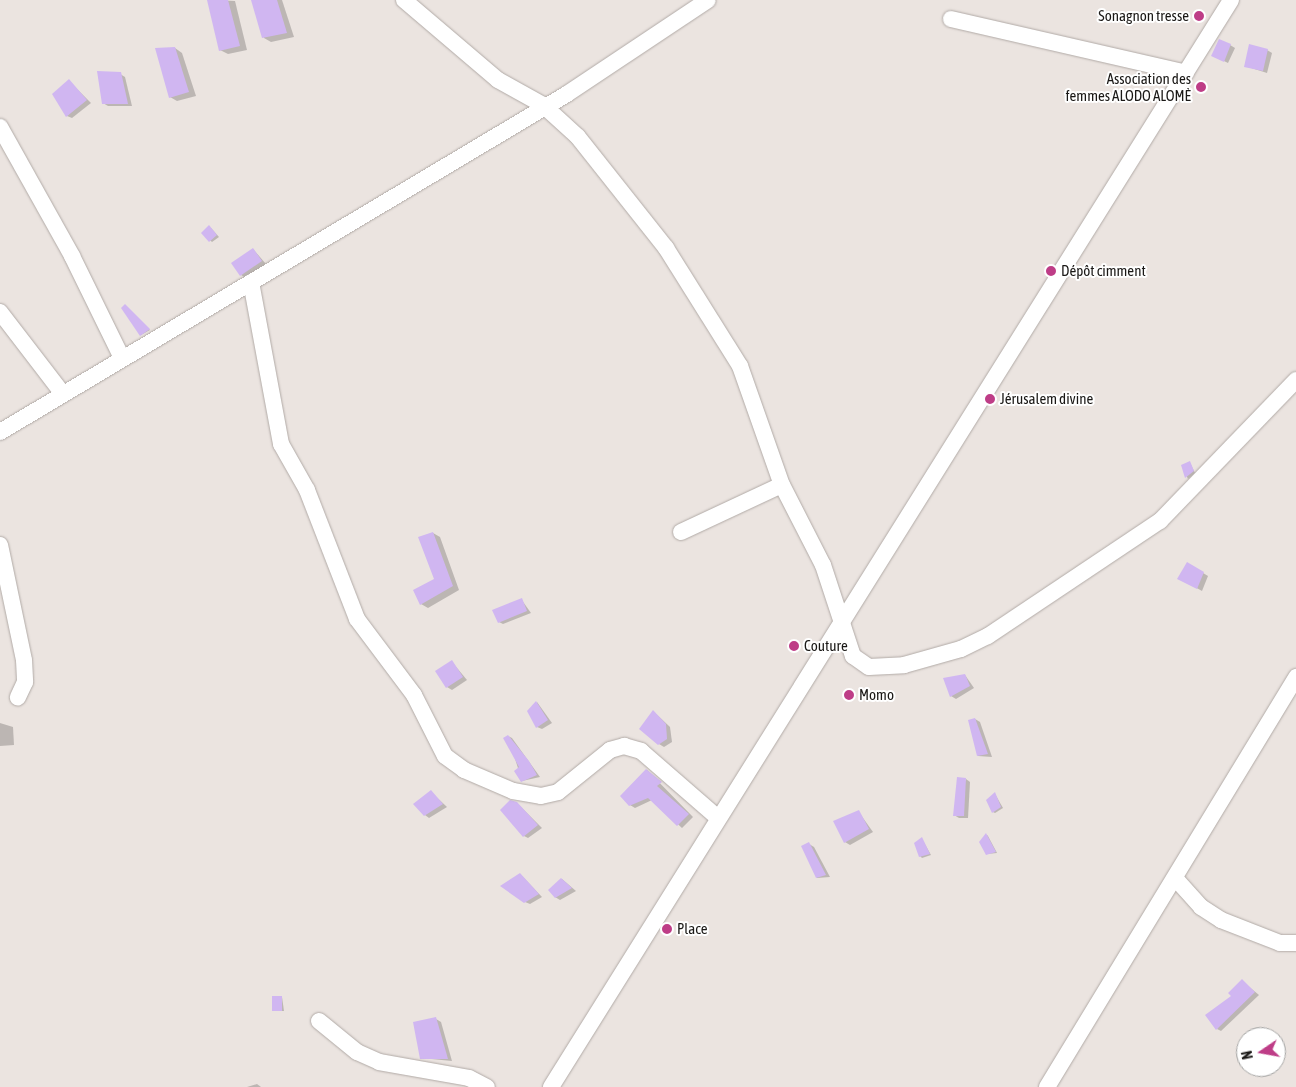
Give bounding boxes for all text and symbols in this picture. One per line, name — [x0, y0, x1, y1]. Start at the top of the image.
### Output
place label: Sonagnon tresse — [1098, 7, 1189, 25]
marker: Sonagnon tresse — [1193, 10, 1205, 22]
place label: Association des femmes ALODO ALOMÈ — [1065, 69, 1191, 104]
marker: Association des femmes ALODO ALOMÈ — [1195, 81, 1207, 93]
place label: Dépôt cimment — [1061, 262, 1146, 280]
marker: Dépôt cimment — [1045, 265, 1057, 277]
place label: Jérusalem divine — [1000, 390, 1093, 408]
marker: Jérusalem divine — [984, 393, 996, 405]
place label: Couture — [804, 637, 848, 655]
marker: Couture — [788, 640, 800, 652]
place label: Momo — [859, 686, 894, 704]
marker: Momo — [843, 689, 855, 701]
place label: Place — [677, 920, 708, 938]
marker: Place — [661, 923, 673, 935]
north arrow — [1236, 1027, 1286, 1077]
text: N — [1239, 1049, 1256, 1061]

